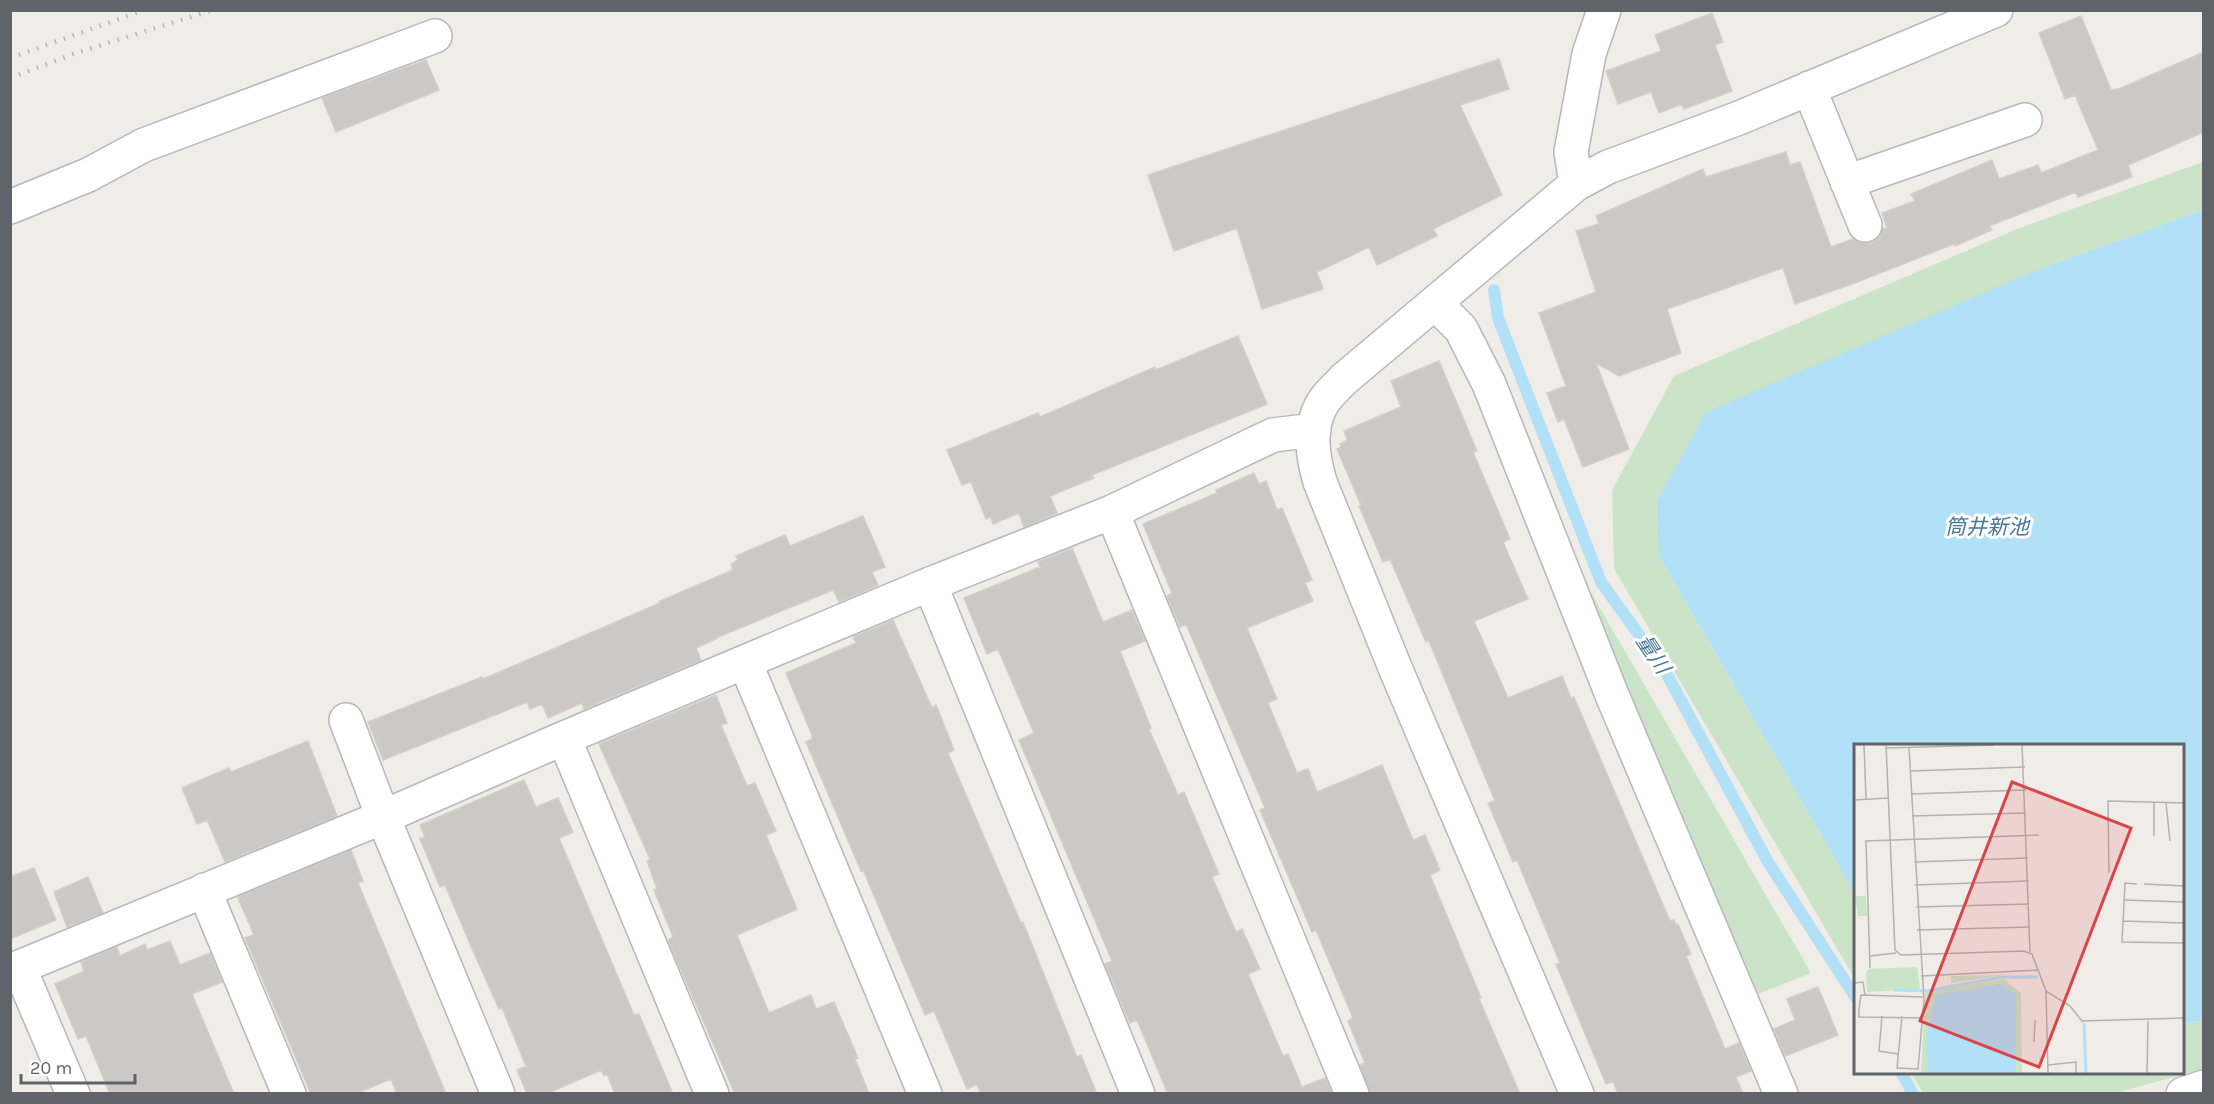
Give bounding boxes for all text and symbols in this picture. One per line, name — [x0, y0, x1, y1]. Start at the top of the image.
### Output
water label: 筒井新池 — [1945, 515, 2031, 539]
water label: 量川 — [1631, 630, 1676, 680]
inset map — [1854, 744, 2184, 1074]
scale bar — [21, 1047, 135, 1085]
text: 20 m — [30, 1057, 72, 1079]

